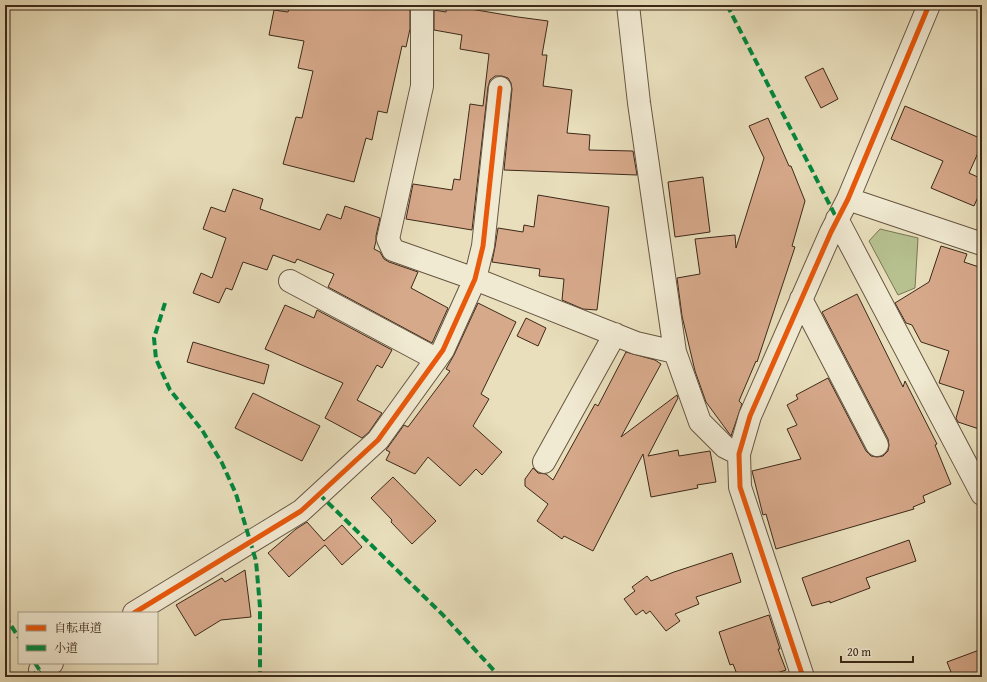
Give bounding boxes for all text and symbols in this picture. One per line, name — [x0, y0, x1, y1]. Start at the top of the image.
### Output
legend — [18, 612, 158, 664]
text: 自転車道 — [54, 619, 102, 636]
scale bar — [841, 638, 913, 664]
text: 小道 — [54, 639, 78, 656]
text: 20 m — [847, 643, 871, 660]

